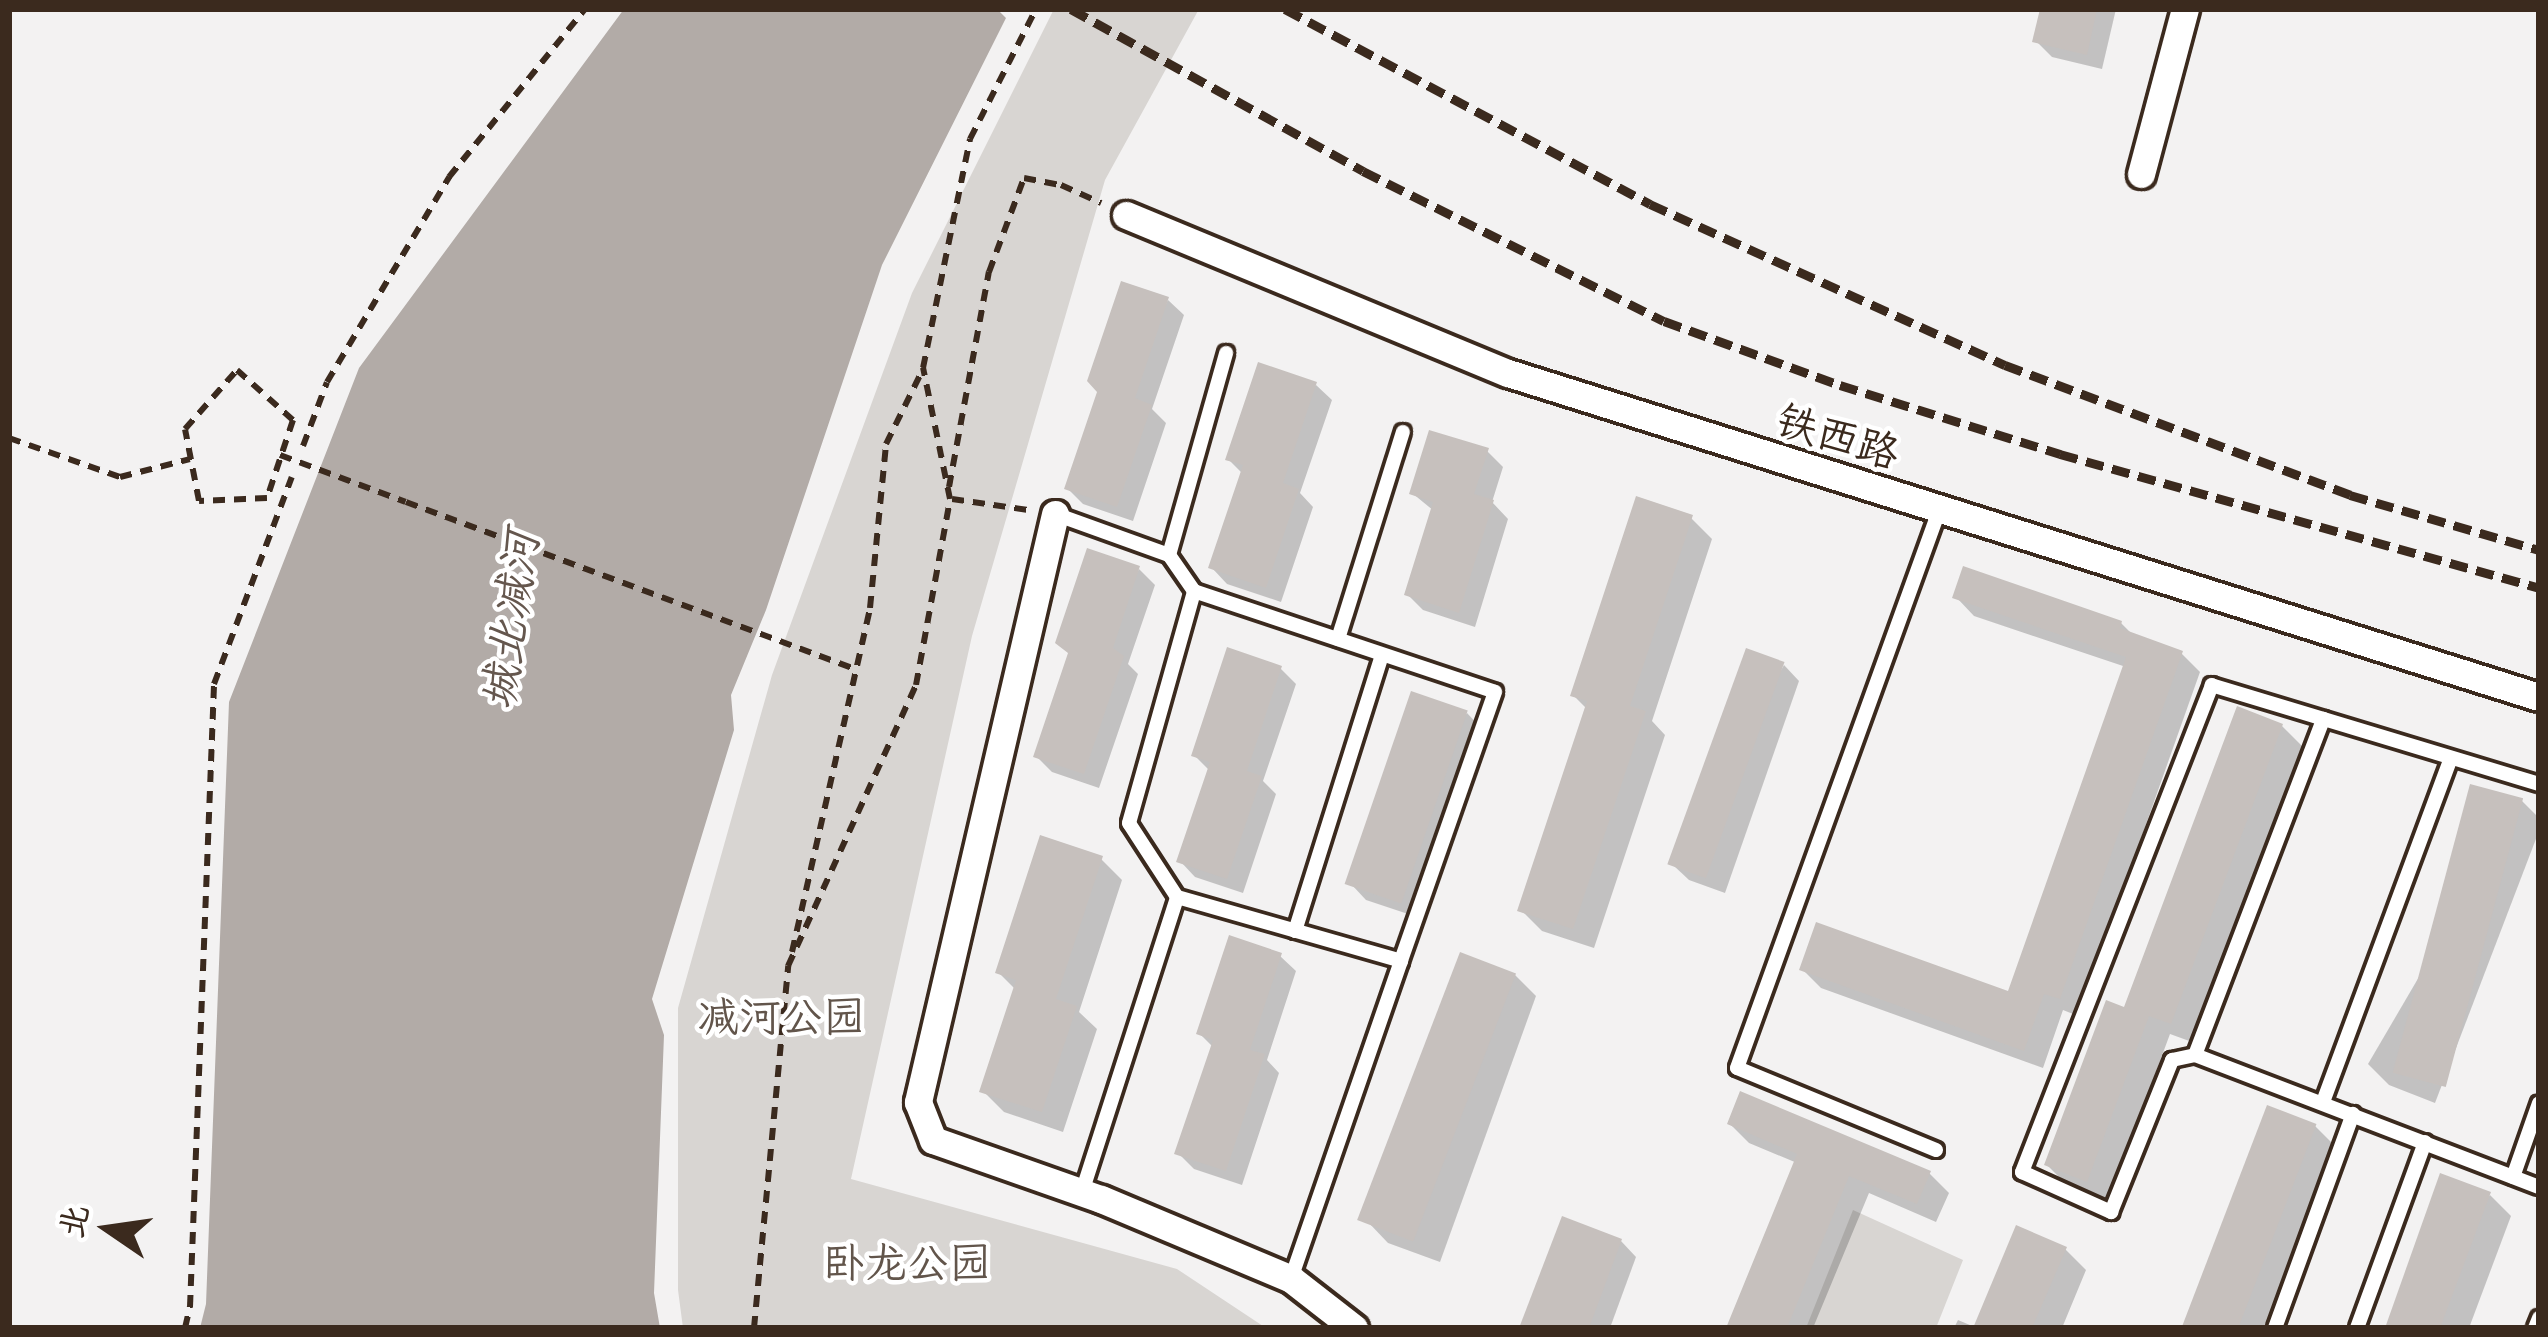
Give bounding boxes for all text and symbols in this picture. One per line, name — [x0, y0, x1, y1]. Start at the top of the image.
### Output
street label: 铁西路 — [1770, 393, 1906, 479]
water label: 城北减河 — [470, 527, 548, 713]
park label: 减河公园 — [697, 991, 865, 1041]
north arrow — [48, 1169, 168, 1289]
text: 北 — [48, 1200, 98, 1242]
park label: 卧龙公园 — [823, 1237, 991, 1287]

